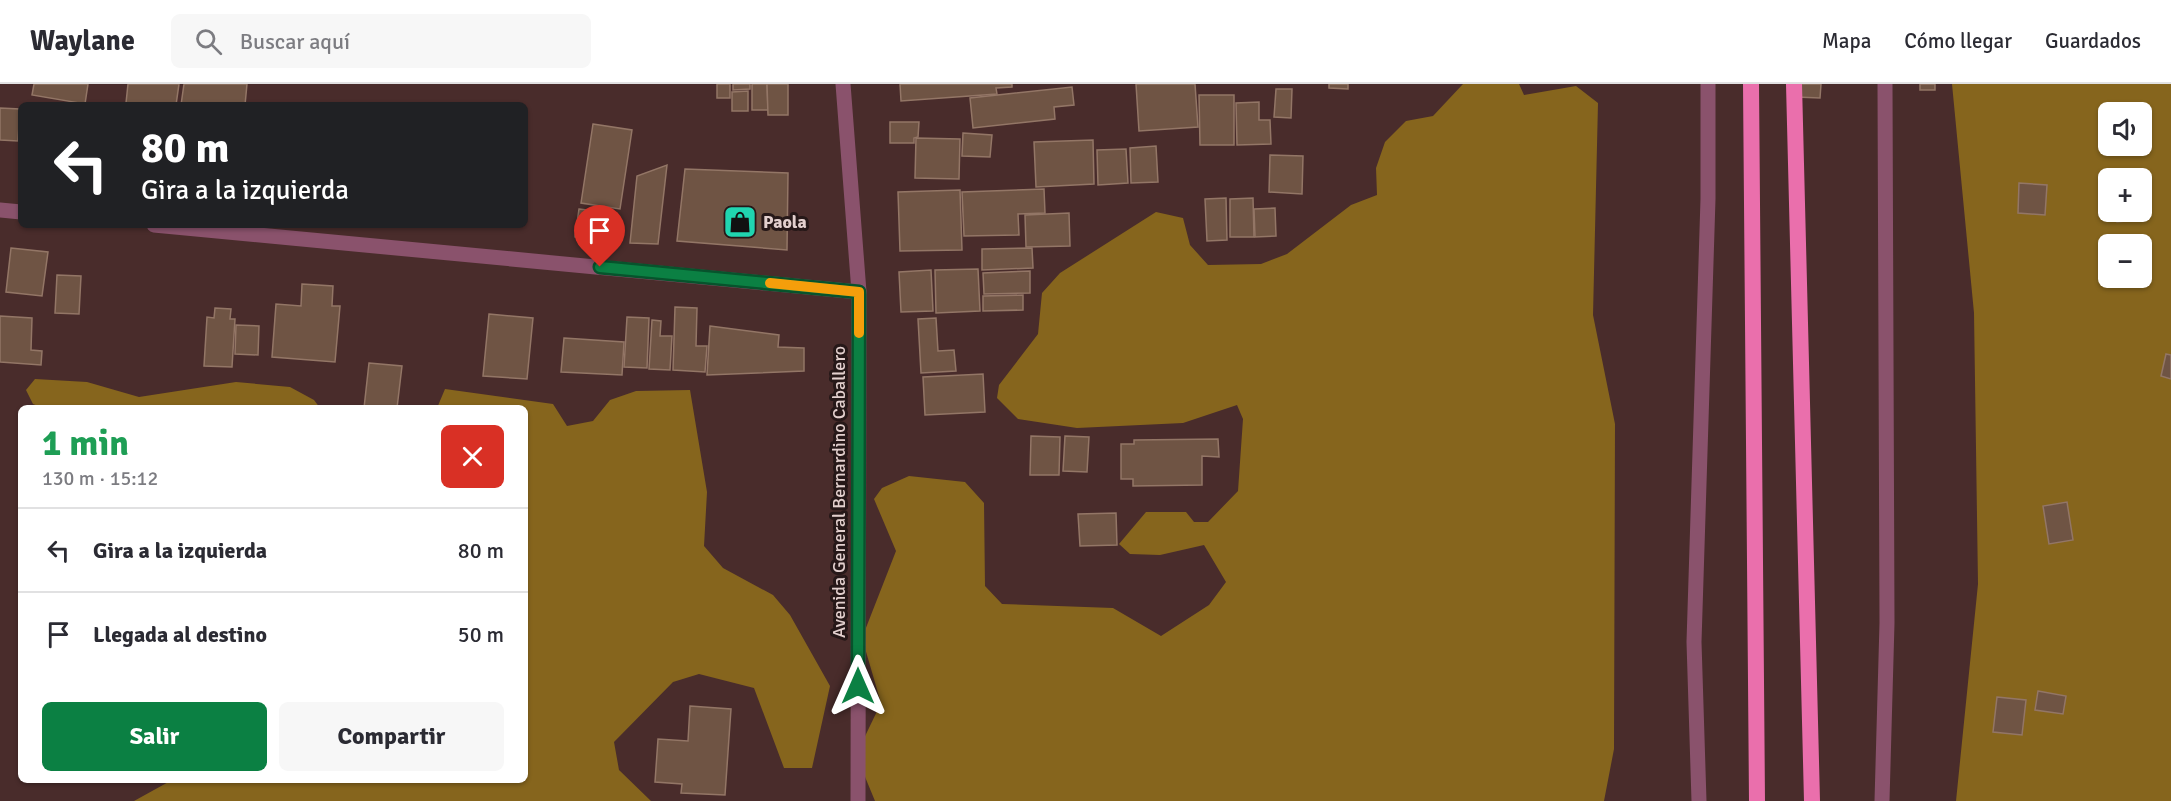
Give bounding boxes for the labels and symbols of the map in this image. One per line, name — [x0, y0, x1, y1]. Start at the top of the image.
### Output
shop icon: Paola — [722, 204, 758, 240]
pin — [574, 205, 625, 267]
place label: Paola — [763, 211, 807, 233]
street label: Avenida General Bernardino Caballero — [828, 346, 850, 638]
position arrow — [826, 654, 890, 718]

